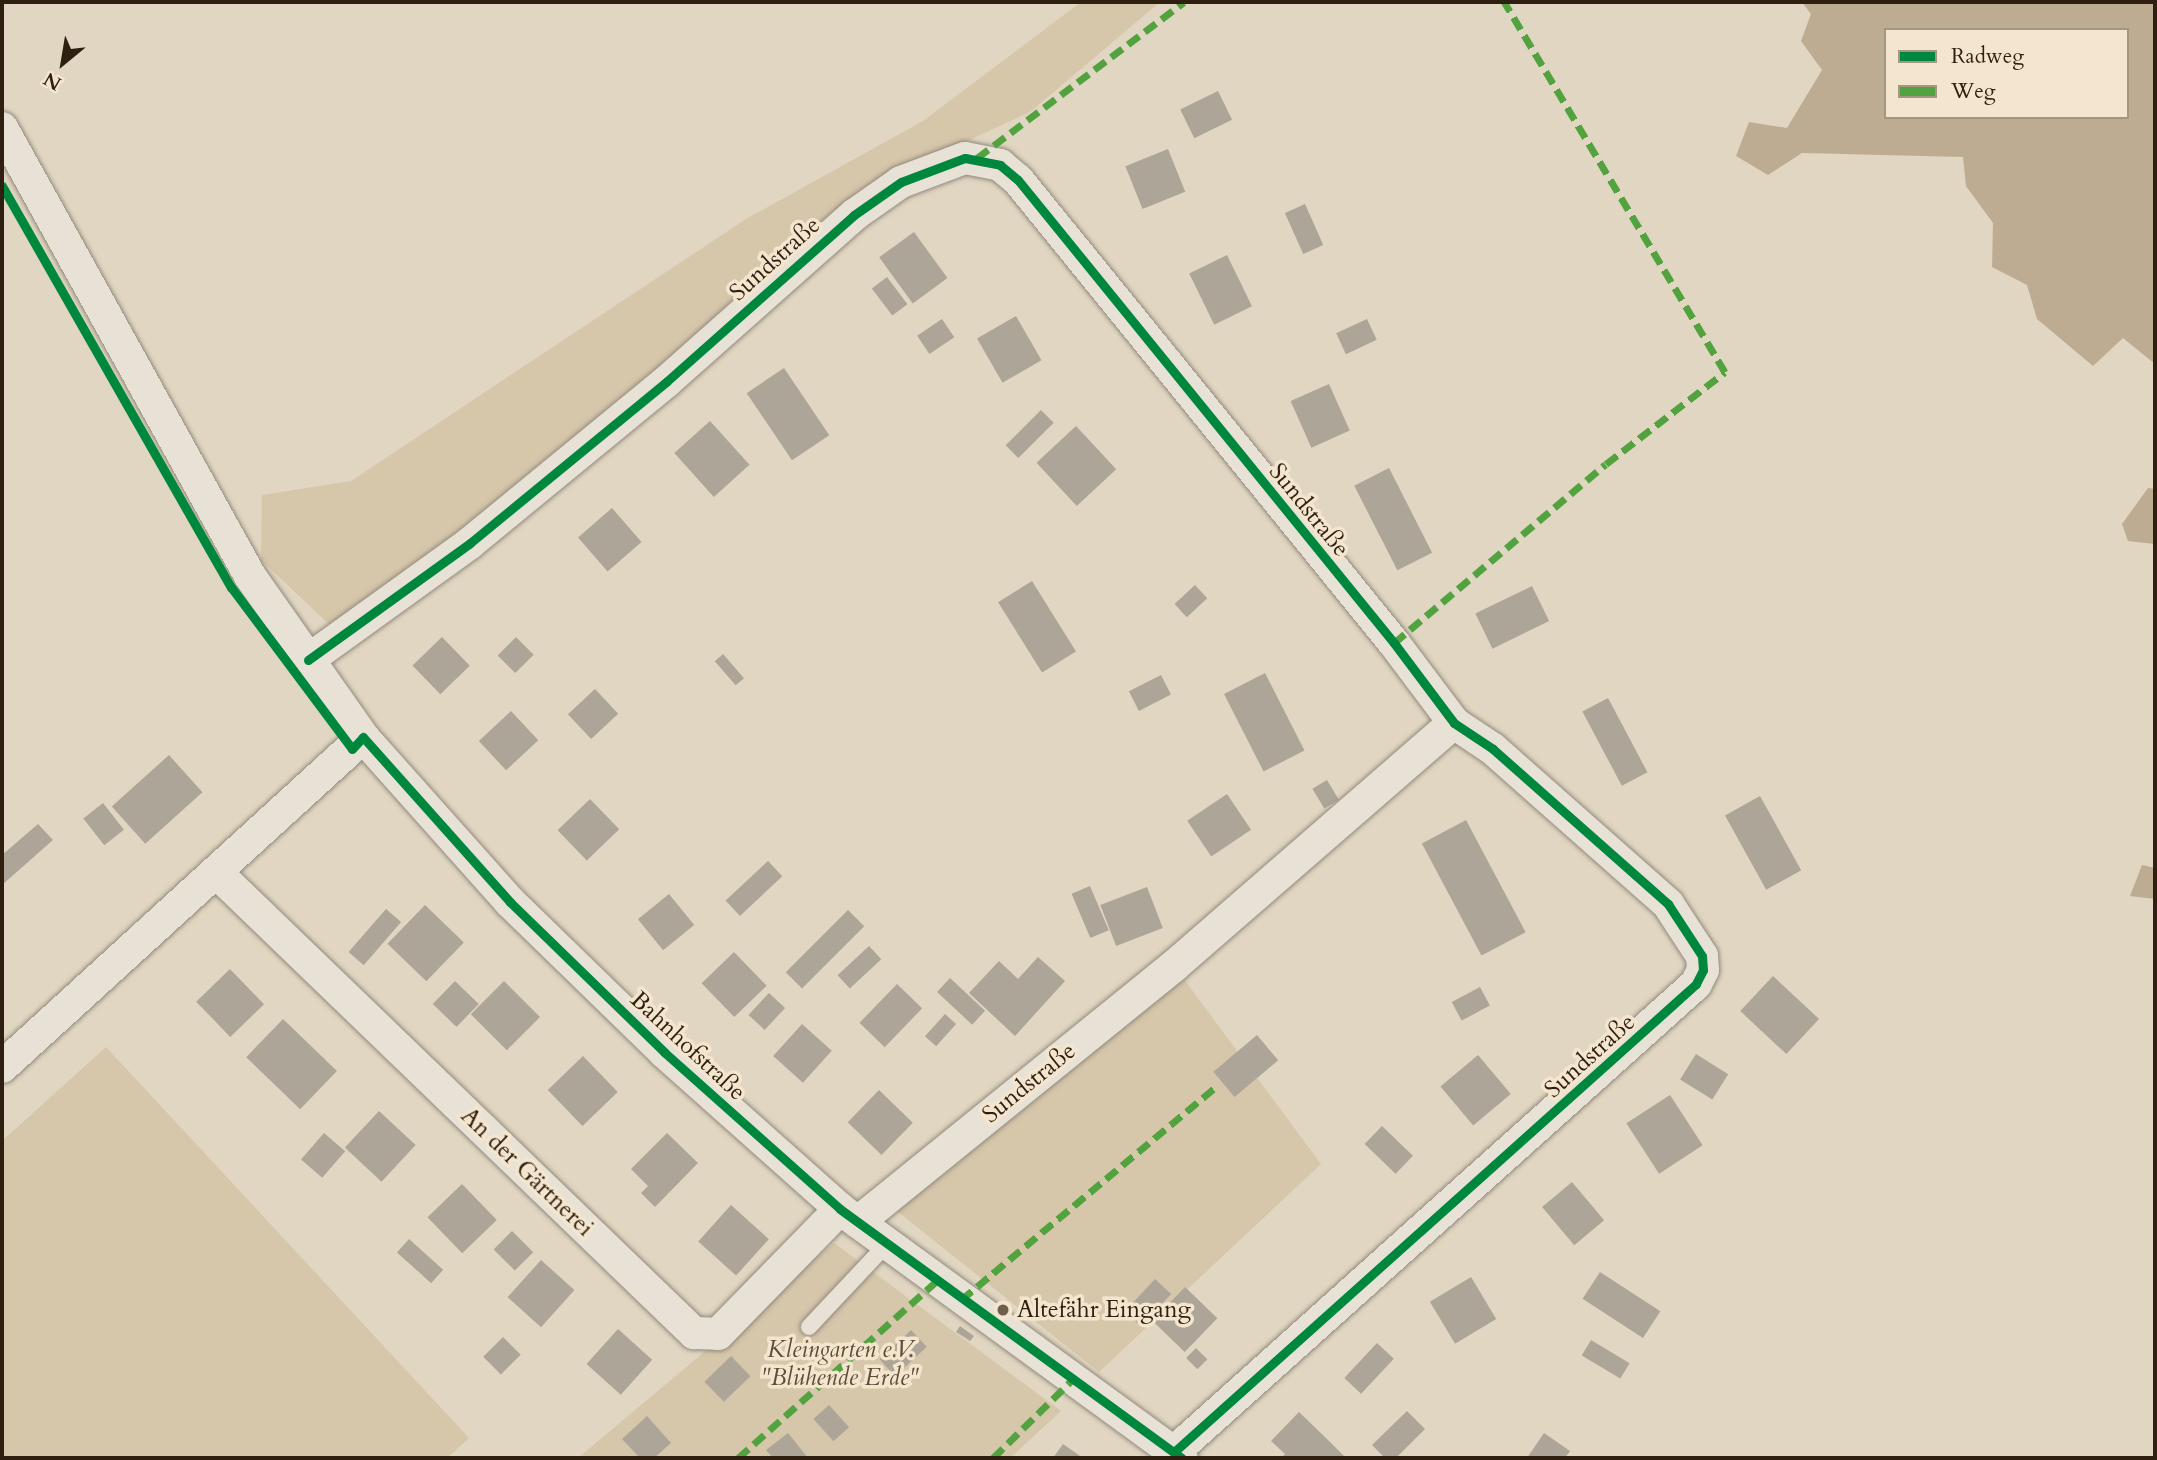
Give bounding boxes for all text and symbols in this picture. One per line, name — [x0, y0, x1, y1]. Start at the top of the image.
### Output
north arrow — [28, 28, 98, 98]
legend — [1884, 28, 2129, 119]
text: Radweg — [1951, 42, 2024, 71]
text: N — [39, 66, 66, 97]
text: Weg — [1951, 77, 1996, 106]
street label: Sundstraße — [724, 211, 826, 307]
street label: Sundstraße — [1263, 458, 1355, 562]
street label: Bahnhofstraße — [624, 985, 752, 1107]
street label: Sundstraße — [1539, 1008, 1641, 1104]
street label: Sundstraße — [977, 1037, 1081, 1129]
street label: An der Gärtnerei — [455, 1102, 599, 1242]
place label: Altefähr Eingang — [1017, 1296, 1191, 1324]
marker: Altefähr Eingang — [995, 1302, 1011, 1318]
park label: Kleingarten e.V. "Blühende Erde" — [761, 1336, 919, 1392]

